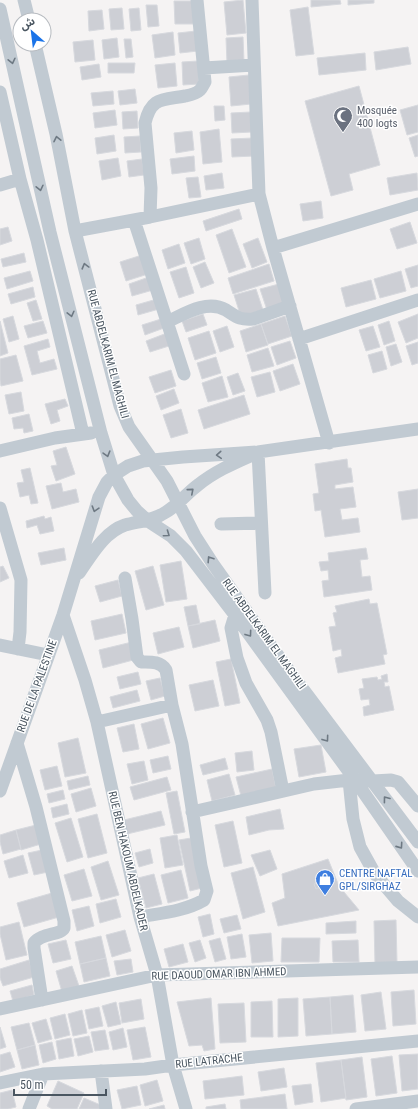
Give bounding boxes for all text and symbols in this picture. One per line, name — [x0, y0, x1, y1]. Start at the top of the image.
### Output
north arrow — [12, 12, 52, 52]
text: ش — [18, 14, 37, 33]
one-way arrow — [7, 58, 15, 64]
place label: Mosquée 400 logts — [357, 104, 398, 130]
mosque icon: Mosquée 400 logts — [332, 105, 354, 133]
one-way arrow — [54, 136, 62, 142]
one-way arrow — [36, 185, 44, 191]
one-way arrow — [81, 263, 90, 270]
street label: RUE ABDELKARIM EL MAGHILI — [84, 288, 132, 420]
one-way arrow — [66, 310, 75, 317]
one-way arrow — [102, 450, 110, 457]
one-way arrow — [216, 450, 222, 459]
one-way arrow — [186, 488, 194, 496]
one-way arrow — [91, 505, 100, 512]
one-way arrow — [163, 529, 170, 536]
one-way arrow — [207, 556, 215, 563]
street label: RUE ABDELKARIM EL MAGHILI — [220, 576, 308, 692]
one-way arrow — [244, 630, 251, 637]
street label: RUE DE LA PALESTINE — [14, 638, 60, 734]
one-way arrow — [321, 735, 328, 742]
street label: RUE BEN HAKOUM ABDELKADER — [106, 790, 150, 932]
one-way arrow — [384, 796, 391, 803]
one-way arrow — [395, 842, 403, 849]
place label: CENTRE NAFTAL GPL/SIRGHAZ — [339, 867, 412, 893]
shop icon: CENTRE NAFTAL GPL/SIRGHAZ — [314, 868, 336, 896]
street label: RUE DAOUD OMAR IBN AHMED — [151, 965, 287, 983]
street label: RUE LATRACHE — [175, 1051, 244, 1071]
scale bar — [14, 1071, 106, 1097]
text: 50 m — [20, 1078, 44, 1092]

